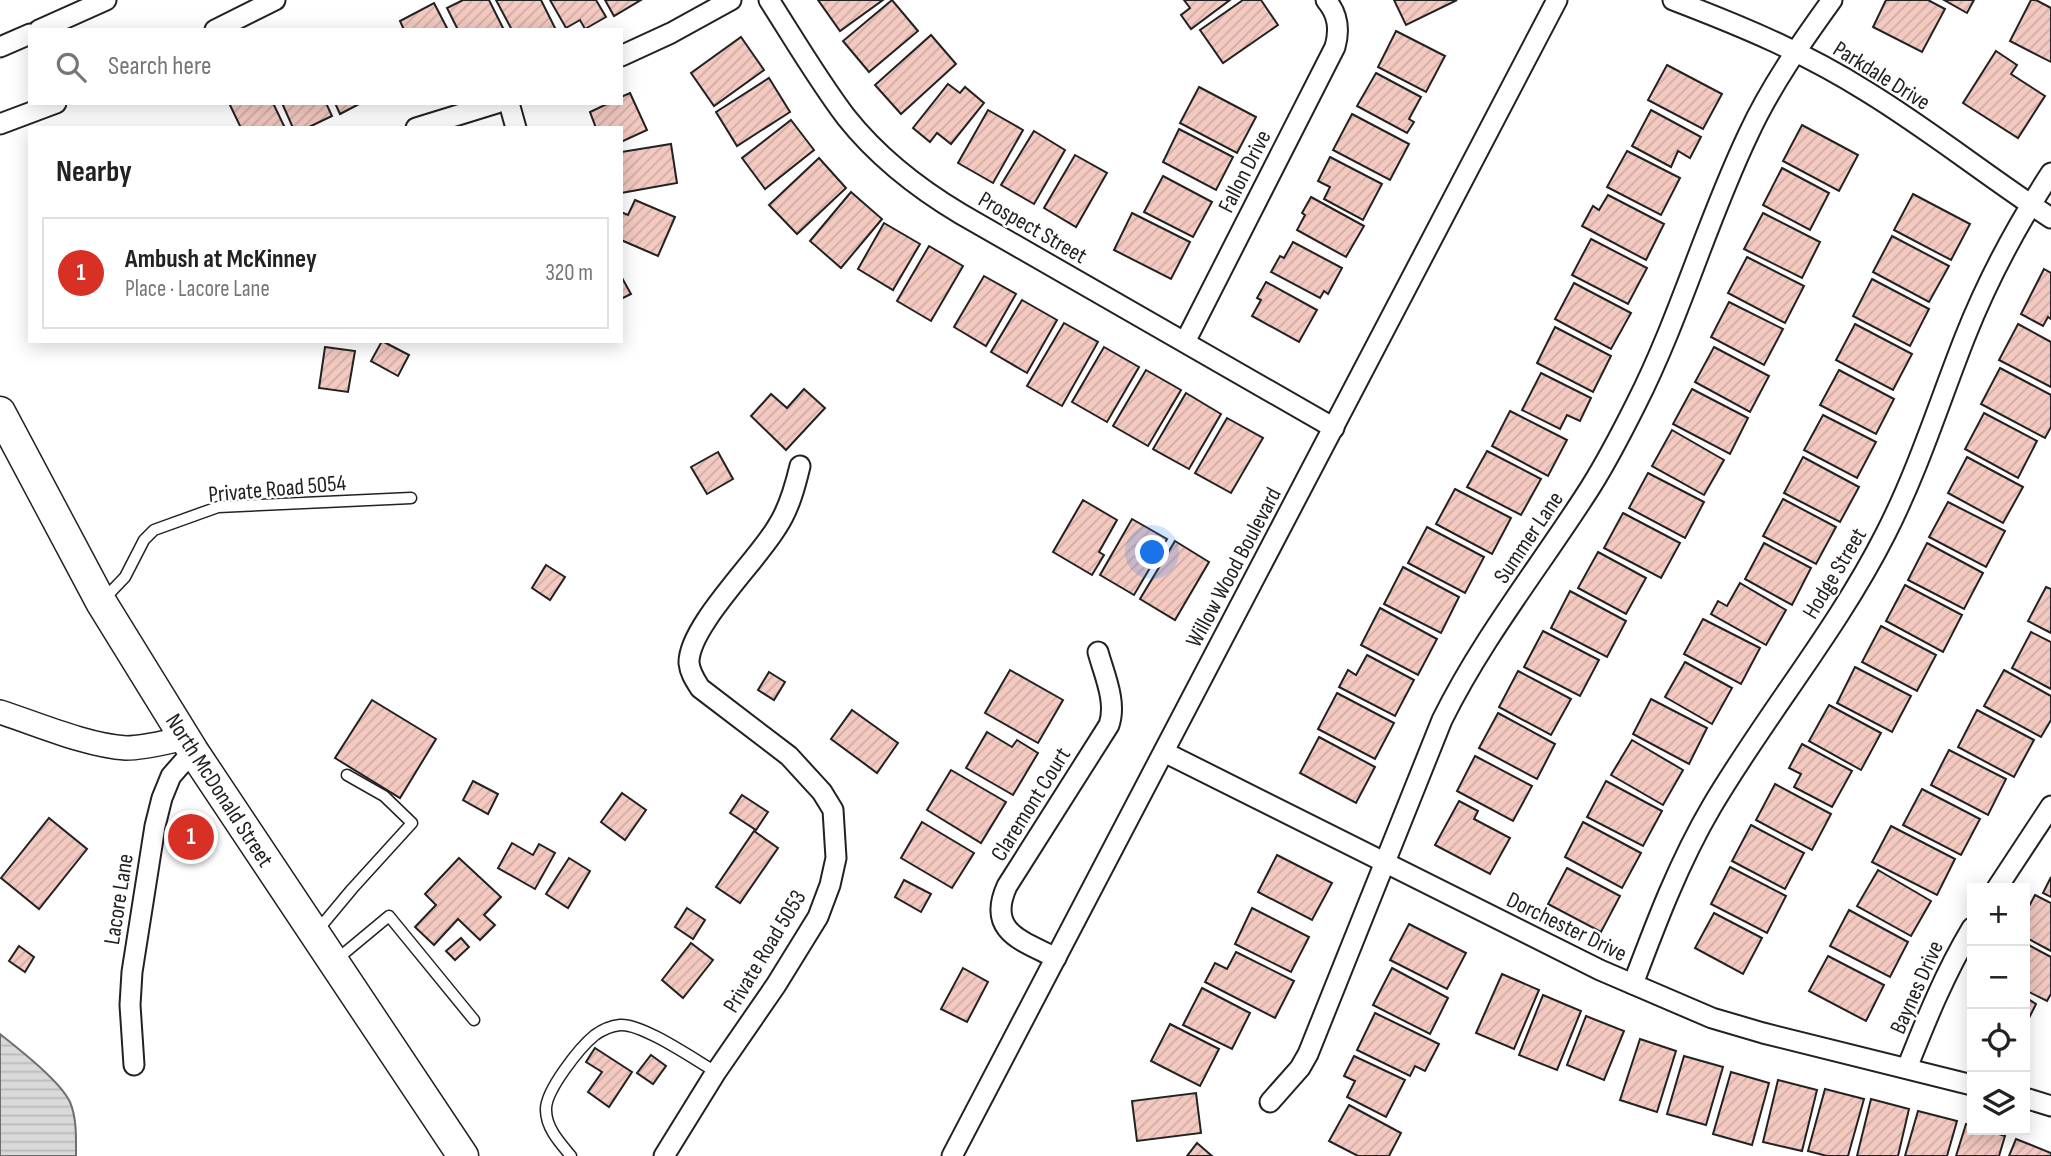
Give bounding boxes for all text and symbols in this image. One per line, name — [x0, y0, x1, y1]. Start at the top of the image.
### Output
search box — [28, 28, 623, 105]
street label: Parkdale Drive — [1828, 35, 1935, 117]
icon: search — [52, 48, 90, 86]
text: Search here — [108, 51, 211, 82]
street label: Fallon Drive — [1212, 125, 1278, 217]
text: Nearby — [56, 154, 132, 190]
street label: Prospect Street — [973, 186, 1092, 270]
text: Ambush at McKinney — [125, 244, 317, 275]
text: 1 — [76, 259, 86, 287]
text: 320 m — [545, 259, 593, 287]
text: Place · Lacore Lane — [125, 275, 270, 303]
street label: Private Road 5054 — [207, 469, 347, 509]
street label: Willow Wood Boulevard — [1180, 483, 1288, 652]
street label: Summer Lane — [1488, 486, 1570, 589]
street label: Hodge Street — [1797, 523, 1873, 624]
your location — [1135, 535, 1169, 569]
street label: North McDonald Street — [159, 709, 279, 872]
street label: Claremont Court — [985, 743, 1077, 867]
pin: 1 — [168, 811, 214, 863]
street label: Lacore Lane — [98, 852, 140, 947]
map controls — [1967, 883, 2030, 1135]
button: + — [1967, 883, 2030, 946]
street label: Private Road 5053 — [717, 885, 812, 1018]
street label: Dorchester Drive — [1502, 886, 1631, 968]
street label: Baynes Drive — [1884, 936, 1950, 1038]
button: − — [1967, 946, 2030, 1009]
button: locate — [1967, 1009, 2030, 1072]
button: layers — [1967, 1072, 2030, 1135]

